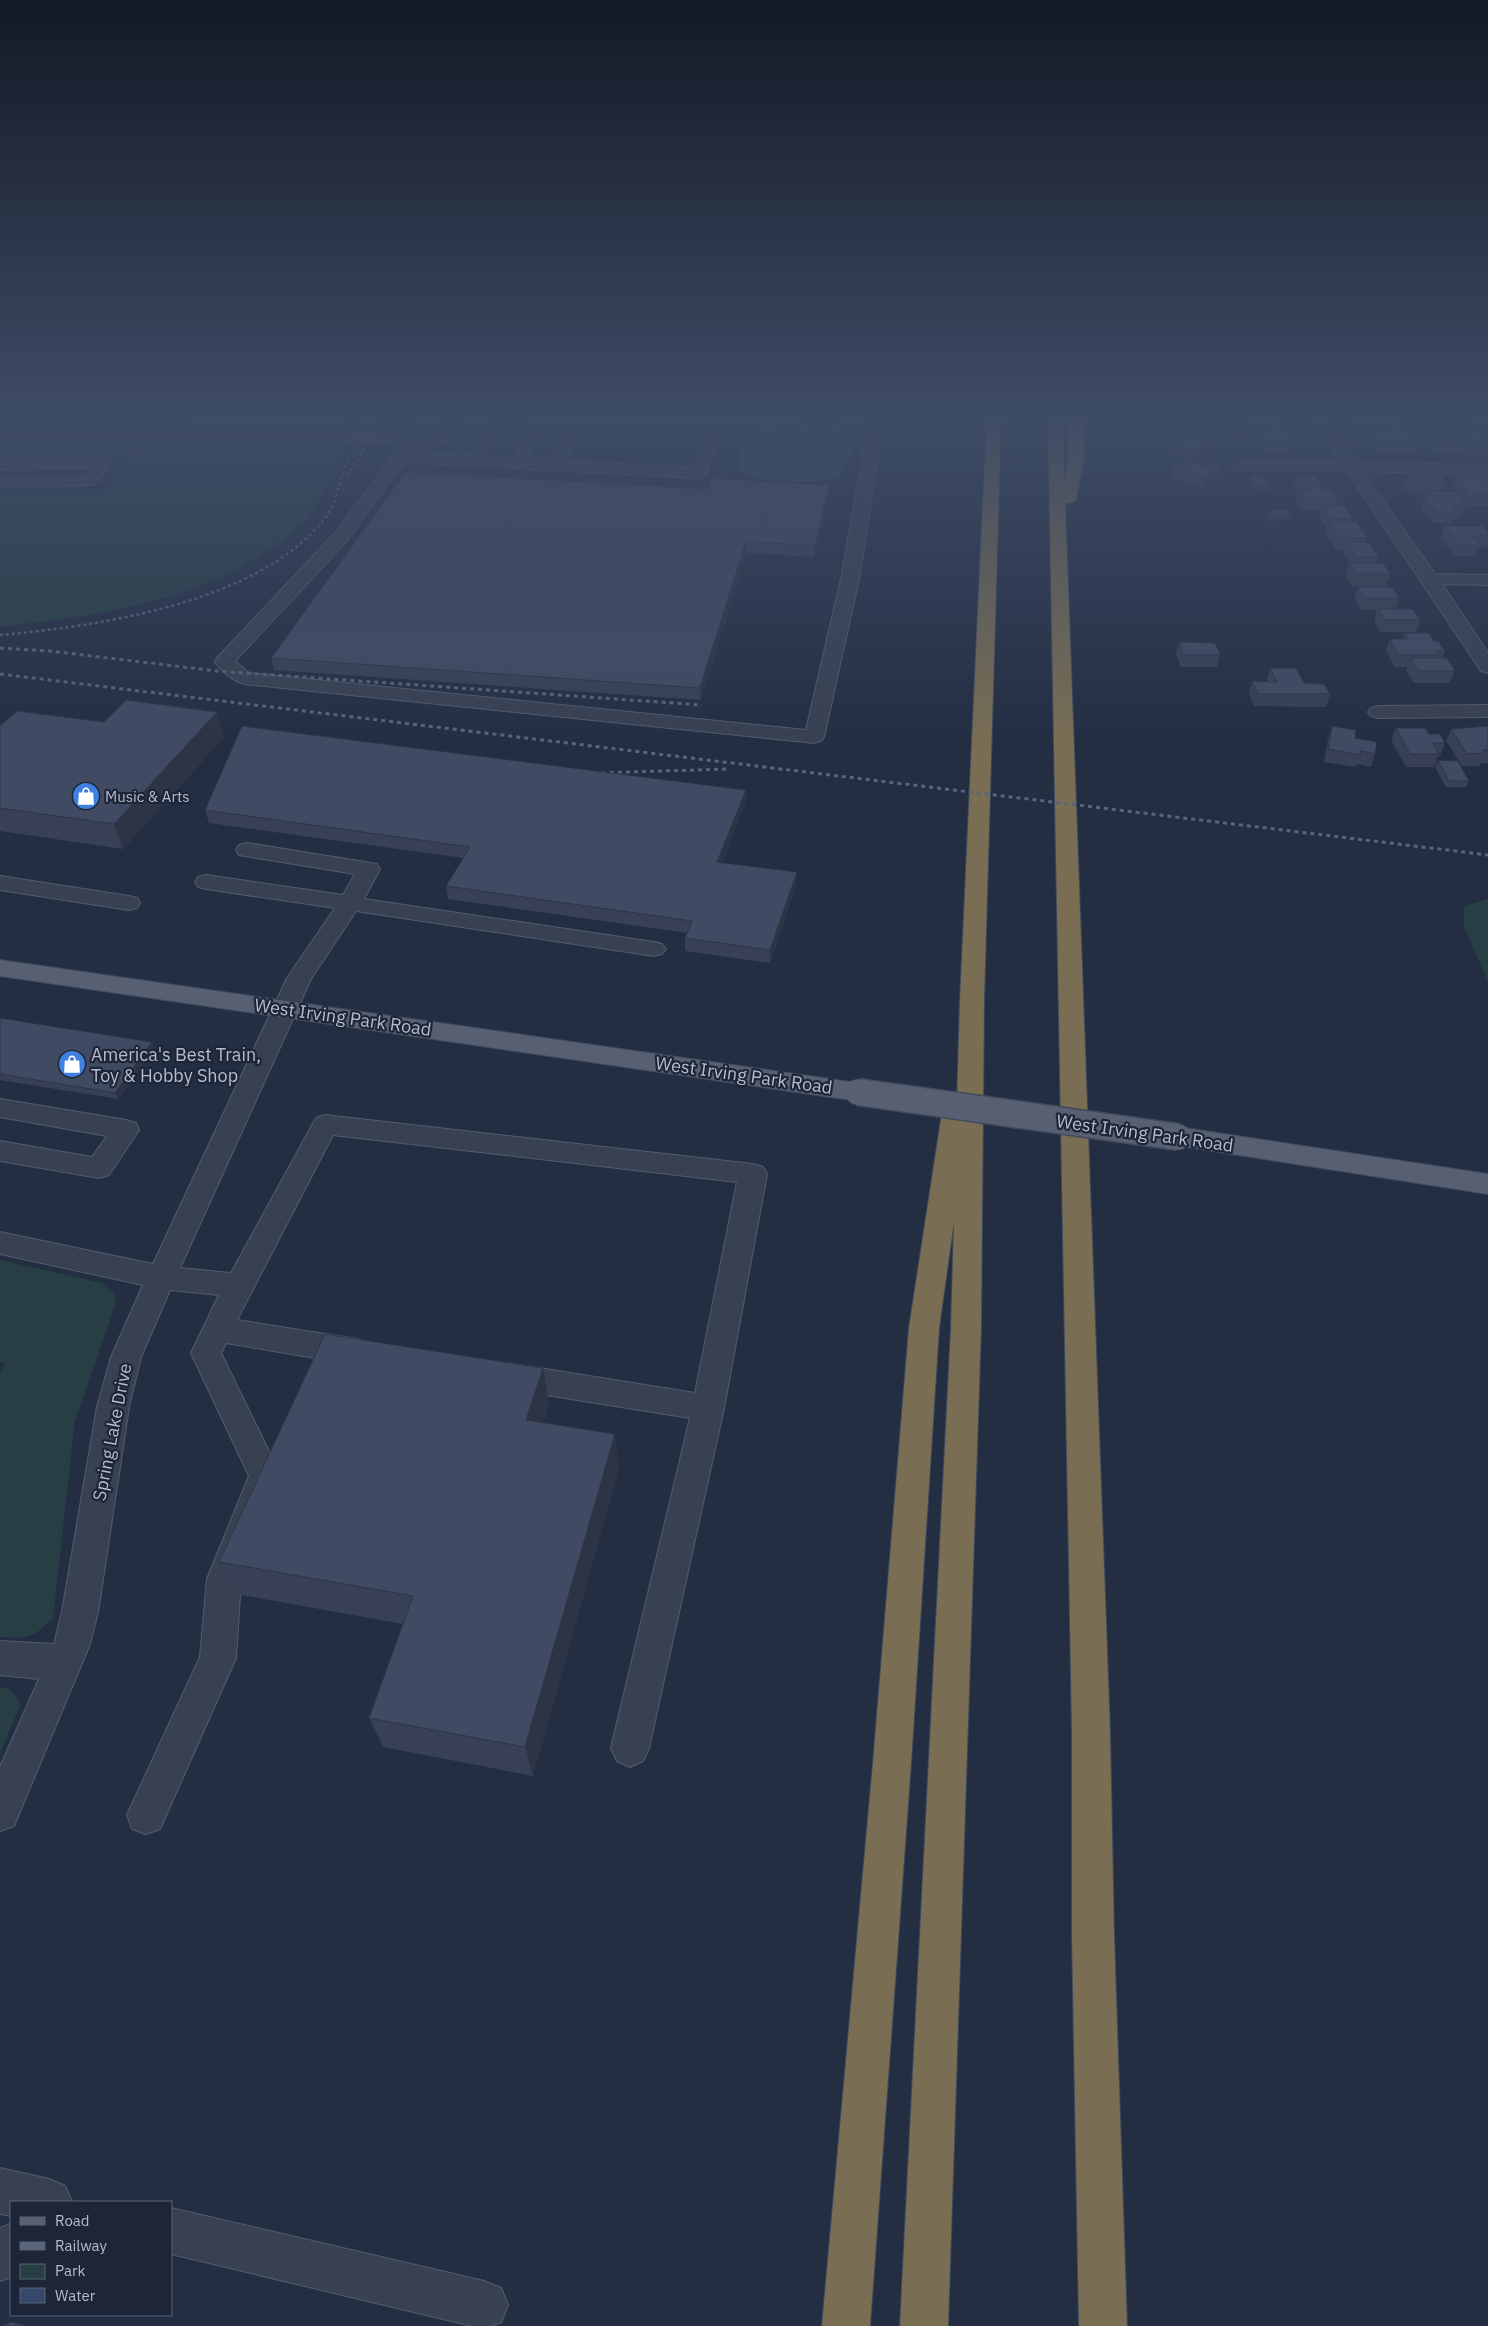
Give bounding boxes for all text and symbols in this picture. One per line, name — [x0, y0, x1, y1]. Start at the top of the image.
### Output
shop icon: Music & Arts — [71, 781, 101, 811]
place label: Music & Arts — [105, 787, 190, 806]
street label: West Irving Park Road — [253, 993, 433, 1041]
place label: America's Best Train, Toy & Hobby Shop — [91, 1043, 261, 1087]
shop icon: America's Best Train, Toy & Hobby Shop — [57, 1049, 87, 1079]
street label: West Irving Park Road — [654, 1051, 834, 1099]
street label: West Irving Park Road — [1055, 1109, 1235, 1157]
street label: Spring Lake Drive — [87, 1361, 137, 1503]
legend — [10, 2201, 172, 2316]
text: Road — [55, 2211, 90, 2230]
text: Railway — [55, 2236, 108, 2255]
text: Park — [55, 2261, 85, 2280]
text: Water — [55, 2286, 96, 2305]

